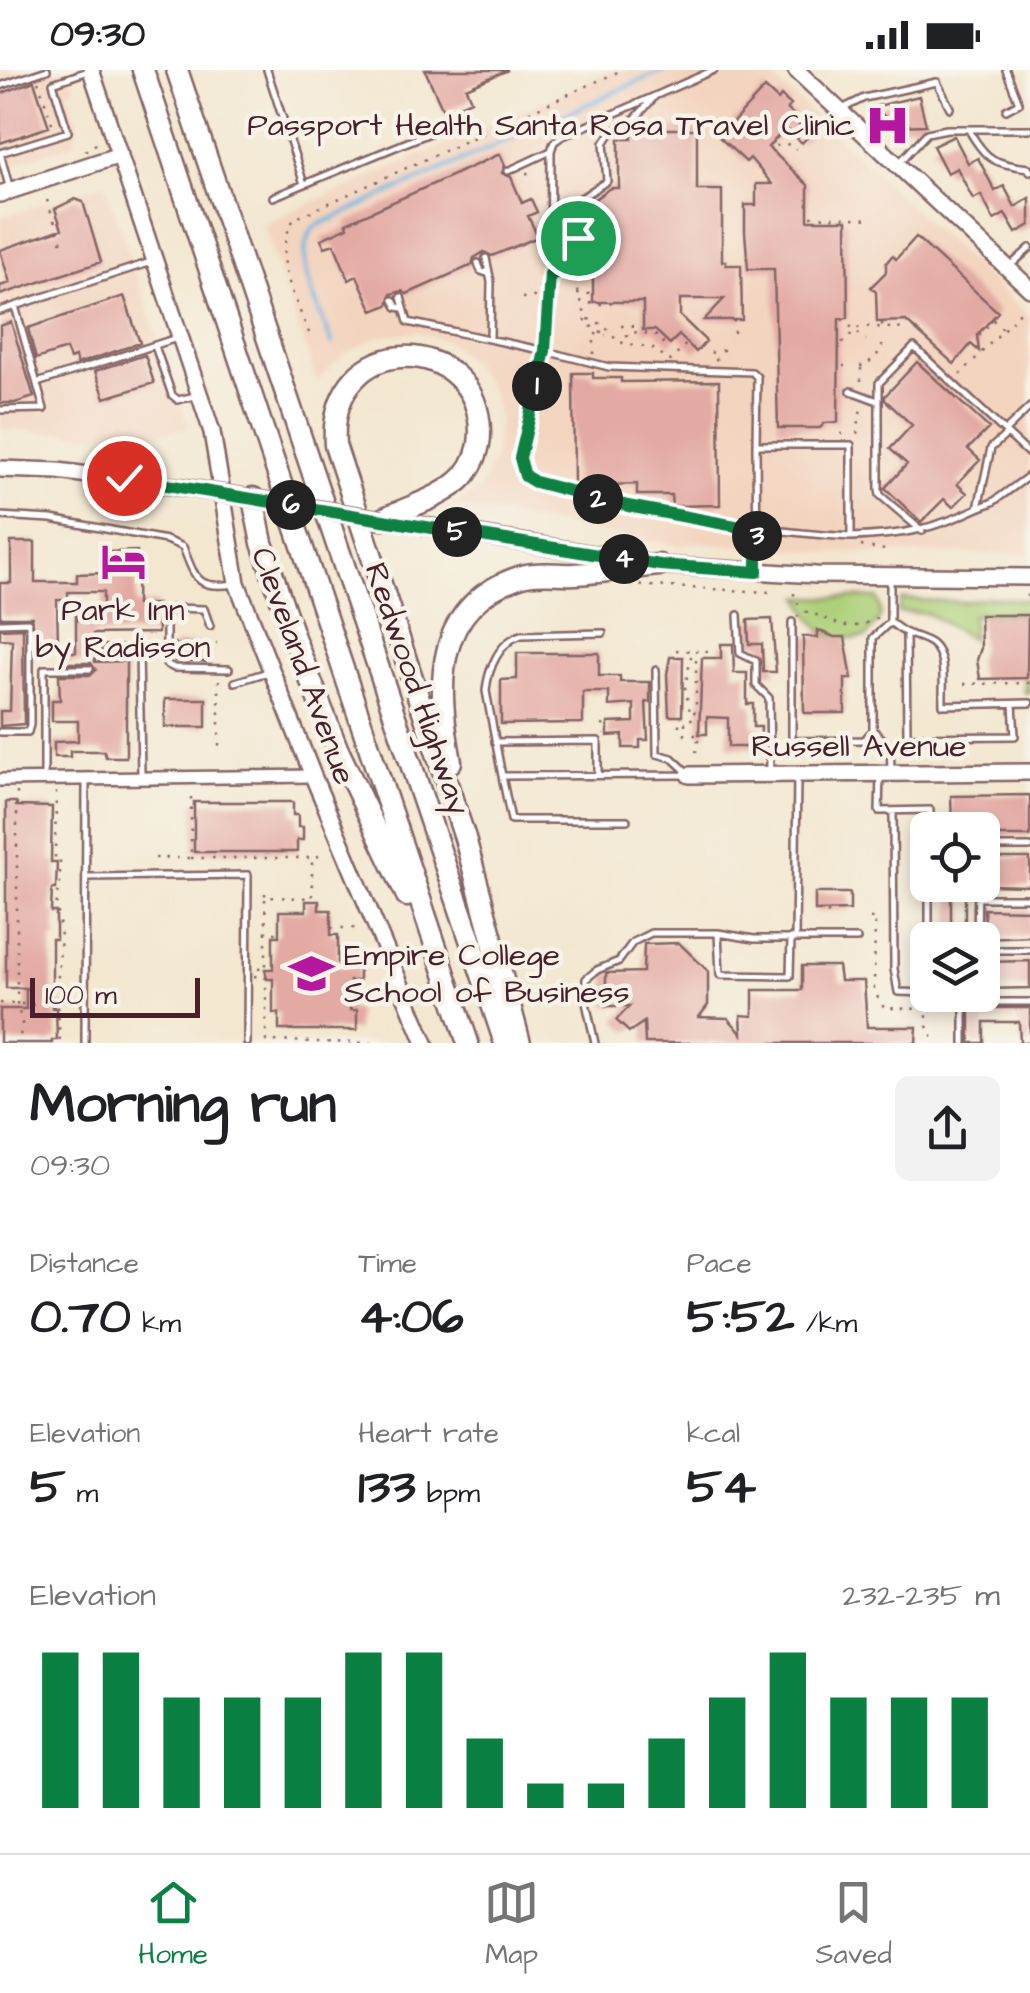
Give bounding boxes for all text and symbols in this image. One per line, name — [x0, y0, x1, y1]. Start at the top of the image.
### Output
text: 09:30 — [50, 9, 145, 61]
hospital icon: Passport Health Santa Rosa Travel Clinic — [864, 101, 912, 149]
place label: Passport Health Santa Rosa Travel Clinic — [247, 103, 855, 148]
pin — [536, 196, 621, 281]
icon: arrive — [551, 211, 606, 266]
pin: 1 — [512, 361, 562, 411]
text: 1 — [535, 366, 539, 405]
pin — [82, 436, 167, 521]
icon: check — [97, 451, 152, 506]
pin: 2 — [573, 474, 623, 524]
text: 2 — [590, 479, 606, 518]
pin: 6 — [266, 480, 316, 530]
text: 6 — [282, 485, 300, 524]
pin: 5 — [432, 507, 482, 557]
pin: 3 — [732, 511, 782, 561]
text: 5 — [447, 512, 467, 551]
text: 3 — [750, 516, 764, 555]
pin: 4 — [599, 534, 649, 584]
hotel icon: Park Inn by Radisson — [99, 538, 147, 586]
text: 4 — [614, 539, 634, 578]
street label: Cleveland Avenue — [239, 541, 367, 791]
street label: Redwood Highway — [353, 557, 481, 821]
place label: Park Inn by Radisson — [36, 588, 210, 670]
street label: Russell Avenue — [751, 724, 967, 769]
map controls — [910, 812, 1000, 1012]
button: locate — [910, 812, 1000, 902]
button: layers — [910, 922, 1000, 1012]
place label: Empire College School of Business — [344, 933, 630, 1015]
school or university icon: Empire College School of Business — [287, 949, 335, 997]
scale bar — [30, 973, 200, 1018]
text: 100 m — [45, 976, 117, 1015]
text: Morning run — [30, 1067, 336, 1143]
button: share — [895, 1076, 1000, 1181]
text: 09:30 — [30, 1143, 110, 1188]
text: Distance — [30, 1244, 139, 1283]
text: Time — [358, 1244, 417, 1283]
text: Pace — [687, 1244, 752, 1283]
text: 0.70 — [30, 1283, 131, 1352]
text: 4:06 — [358, 1283, 464, 1352]
text: 5:52 — [687, 1283, 794, 1352]
text: km — [131, 1304, 181, 1343]
text: /km — [794, 1304, 857, 1343]
text: Elevation — [30, 1414, 140, 1453]
text: Heart rate — [358, 1414, 499, 1453]
text: kcal — [687, 1414, 740, 1453]
text: 5 — [30, 1453, 65, 1522]
text: 133 — [358, 1453, 416, 1522]
text: 54 — [687, 1453, 756, 1522]
text: m — [65, 1474, 98, 1513]
text: bpm — [416, 1474, 480, 1513]
text: Elevation — [30, 1573, 156, 1618]
text: 232–235 m — [842, 1573, 1000, 1618]
tab: Home — [138, 1875, 208, 1974]
tab: Map — [484, 1875, 539, 1974]
tab: Saved — [816, 1875, 892, 1974]

